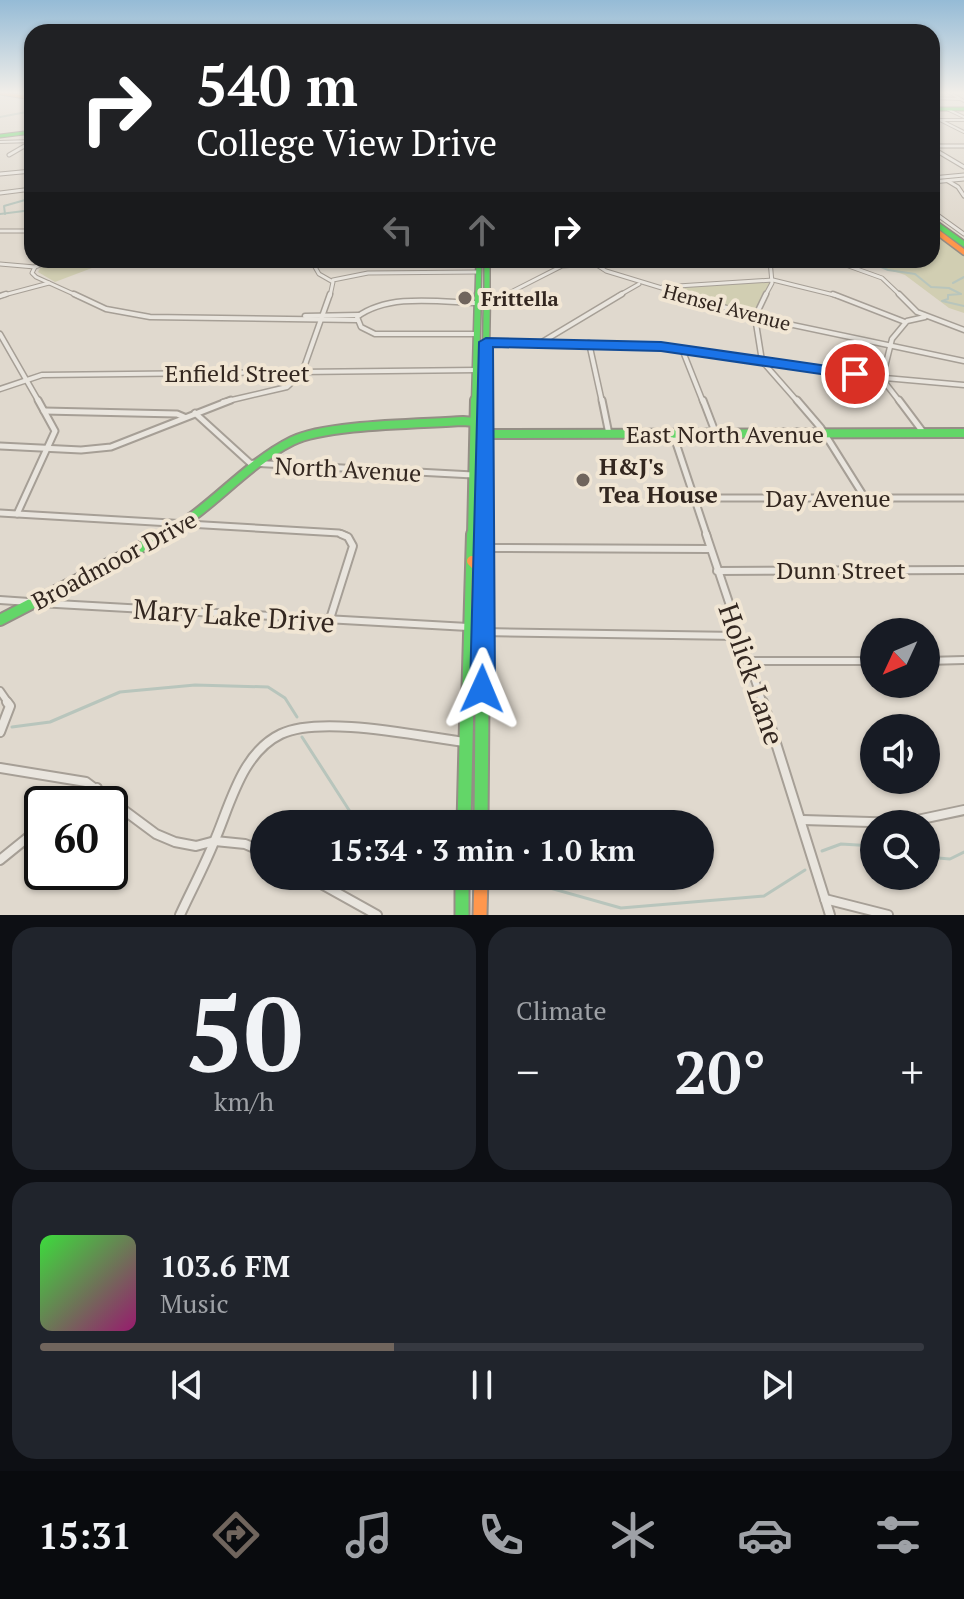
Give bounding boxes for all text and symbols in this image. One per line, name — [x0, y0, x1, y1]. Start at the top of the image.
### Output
text: 540 m — [196, 48, 358, 122]
icon: right — [64, 56, 168, 160]
text: College View Drive — [196, 119, 497, 166]
icon: left — [376, 208, 420, 252]
icon: ahead — [460, 208, 504, 252]
icon: right — [544, 208, 588, 252]
street label: Hensel Avenue — [660, 277, 794, 337]
place label: Frittella — [481, 285, 559, 312]
marker: Frittella — [456, 289, 474, 307]
pin — [821, 340, 889, 408]
icon: arrive — [833, 352, 877, 396]
street label: Enfield Street — [164, 357, 310, 389]
street label: East North Avenue — [626, 418, 824, 450]
street label: North Avenue — [274, 449, 422, 489]
place label: H&J's Tea House — [599, 450, 718, 510]
marker: H&J's Tea House — [574, 471, 592, 489]
street label: Day Avenue — [765, 482, 891, 514]
street label: Broadmoor Drive — [26, 503, 202, 617]
street label: Dunn Street — [776, 554, 906, 586]
street label: Mary Lake Drive — [132, 590, 336, 640]
street label: Holick Lane — [711, 598, 793, 750]
north arrow — [860, 618, 940, 698]
map controls — [860, 618, 940, 890]
position arrow — [440, 647, 524, 731]
button: sound — [860, 714, 940, 794]
speed limit sign: 60 — [24, 786, 128, 890]
button: search — [860, 810, 940, 890]
text: 15:34 · 3 min · 1.0 km — [329, 830, 635, 870]
text: 50 — [185, 963, 303, 1101]
text: Climate — [516, 993, 607, 1027]
text: 20° — [674, 1032, 766, 1111]
text: − — [516, 1042, 539, 1101]
text: + — [901, 1042, 924, 1101]
text: km/h — [214, 1084, 274, 1118]
text: 103.6 FM — [160, 1246, 290, 1286]
text: Music — [160, 1286, 229, 1320]
icon: previous — [165, 1363, 209, 1407]
icon: pause — [460, 1363, 504, 1407]
icon: next — [755, 1363, 799, 1407]
icon: directions — [208, 1507, 264, 1563]
icon: music — [341, 1507, 397, 1563]
icon: phone — [473, 1507, 529, 1563]
icon: climate — [605, 1507, 661, 1563]
icon: car — [737, 1507, 793, 1563]
icon: filters — [870, 1507, 926, 1563]
text: 15:31 — [38, 1512, 132, 1559]

